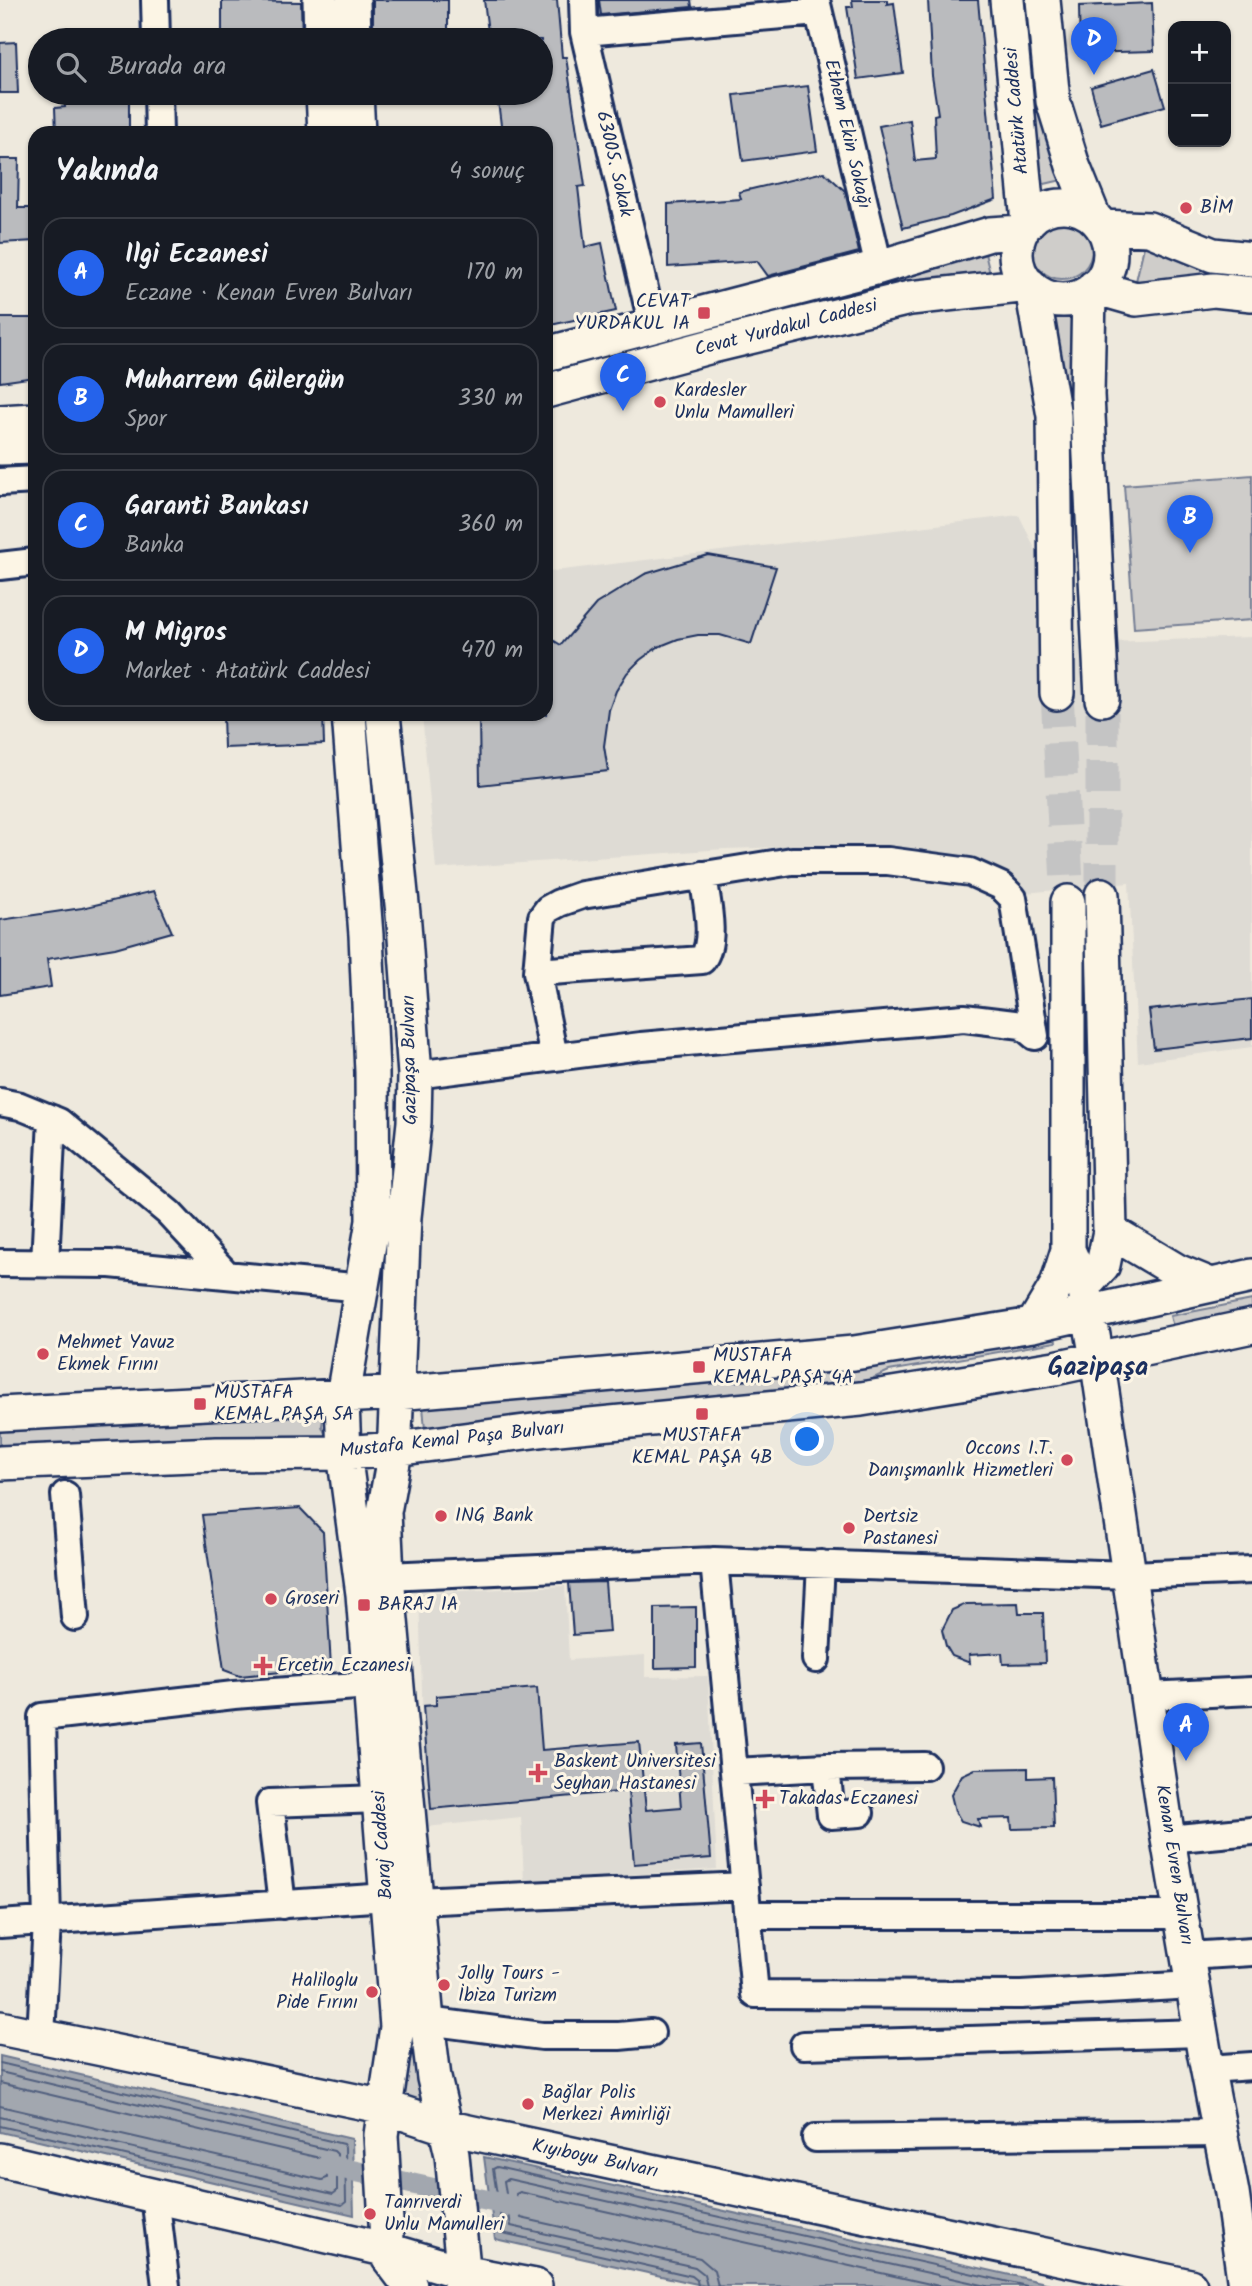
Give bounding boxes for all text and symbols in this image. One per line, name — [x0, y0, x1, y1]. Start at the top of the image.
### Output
pin: D — [1071, 17, 1117, 75]
map controls — [1168, 21, 1231, 147]
button: + — [1168, 21, 1231, 84]
search box — [28, 28, 553, 105]
street label: Atatürk Caddesi — [996, 45, 1037, 176]
text: Burada ara — [108, 46, 226, 88]
icon: search — [52, 48, 90, 86]
street label: Ethem Ekin Sokağı — [815, 56, 879, 212]
button: − — [1168, 84, 1231, 147]
street label: 63005. Sokak — [587, 108, 641, 220]
text: Yakında — [56, 148, 159, 196]
text: 4 sonuç — [449, 154, 525, 190]
place label: BİM — [1200, 193, 1233, 223]
marker: BİM — [1178, 200, 1194, 216]
text: Ilgi Eczanesi — [125, 234, 268, 276]
text: A — [74, 255, 88, 291]
text: 170 m — [466, 255, 523, 291]
text: Eczane · Kenan Evren Bulvarı — [125, 276, 413, 312]
place label: CEVAT YURDAKUL 1A — [575, 287, 692, 339]
street label: Cevat Yurdakul Caddesi — [691, 290, 882, 365]
marker: CEVAT YURDAKUL 1A — [696, 305, 712, 321]
pin: C — [600, 353, 646, 411]
text: Muharrem Gülergün — [125, 360, 344, 402]
place label: Kardesler Unlu Mamulleri — [674, 376, 795, 428]
text: B — [74, 381, 88, 417]
text: 330 m — [458, 381, 523, 417]
marker: Kardesler Unlu Mamulleri — [652, 394, 668, 410]
text: Spor — [125, 402, 166, 438]
text: Garanti Bankası — [125, 486, 308, 528]
pin: B — [1167, 495, 1213, 553]
text: C — [74, 507, 88, 543]
text: 360 m — [458, 507, 523, 543]
text: Banka — [125, 528, 184, 564]
text: M Migros — [125, 612, 227, 654]
text: D — [73, 633, 89, 669]
text: 470 m — [461, 633, 523, 669]
text: Market · Atatürk Caddesi — [125, 654, 370, 690]
street label: Gazipaşa Bulvarı — [394, 995, 426, 1125]
place label: Mehmet Yavuz Ekmek Fırını — [57, 1328, 175, 1380]
place label: MUSTAFA KEMAL PAŞA 4A — [713, 1341, 853, 1393]
marker: Mehmet Yavuz Ekmek Fırını — [35, 1346, 51, 1362]
district label: Gazipaşa — [1048, 1347, 1148, 1389]
marker: MUSTAFA KEMAL PAŞA 4A — [691, 1359, 707, 1375]
place label: MUSTAFA KEMAL PAŞA 5A — [214, 1378, 354, 1430]
marker: MUSTAFA KEMAL PAŞA 5A — [192, 1396, 208, 1412]
marker: MUSTAFA KEMAL PAŞA 4B — [694, 1406, 710, 1422]
street label: Mustafa Kemal Paşa Bulvarı — [338, 1413, 566, 1467]
place label: MUSTAFA KEMAL PAŞA 4B — [632, 1421, 772, 1473]
your location — [790, 1422, 824, 1456]
place label: Occons I.T. Danışmanlık Hizmetleri — [868, 1434, 1054, 1486]
marker: Occons I.T. Danışmanlık Hizmetleri — [1059, 1452, 1075, 1468]
place label: ING Bank — [455, 1501, 533, 1531]
place label: Dertsiz Pastanesi — [863, 1502, 939, 1554]
marker: ING Bank — [433, 1508, 449, 1524]
marker: Dertsiz Pastanesi — [841, 1520, 857, 1536]
place label: Groseri — [285, 1584, 340, 1614]
place label: BARAJ 1A — [378, 1590, 458, 1620]
marker: Groseri — [263, 1591, 279, 1607]
marker: BARAJ 1A — [356, 1597, 372, 1613]
place label: Ercetin Eczanesi — [277, 1651, 411, 1681]
marker: Ercetin Eczanesi — [255, 1658, 271, 1674]
pin: A — [1163, 1703, 1209, 1761]
place label: Baskent Universitesi Seyhan Hastanesi — [554, 1747, 717, 1799]
marker: Baskent Universitesi Seyhan Hastanesi — [528, 1763, 548, 1783]
street label: Kenan Evren Bulvarı — [1146, 1782, 1202, 1948]
place label: Takadas Eczanesi — [779, 1784, 920, 1814]
street label: Baraj Caddesi — [364, 1788, 402, 1900]
marker: Takadas Eczanesi — [757, 1791, 773, 1807]
place label: Jolly Tours - İbiza Turizm — [458, 1959, 560, 2011]
place label: Haliloglu Pide Fırını — [276, 1966, 358, 2018]
marker: Jolly Tours - İbiza Turizm — [436, 1977, 452, 1993]
marker: Haliloglu Pide Fırını — [364, 1984, 380, 2000]
place label: Bağlar Polis Merkezi Amirliği — [542, 2078, 671, 2130]
marker: Bağlar Polis Merkezi Amirliği — [520, 2096, 536, 2112]
street label: Kıyıboyu Bulvarı — [529, 2131, 661, 2187]
place label: Tanrıverdi Unlu Mamulleri — [384, 2188, 505, 2240]
marker: Tanrıverdi Unlu Mamulleri — [362, 2206, 378, 2222]

